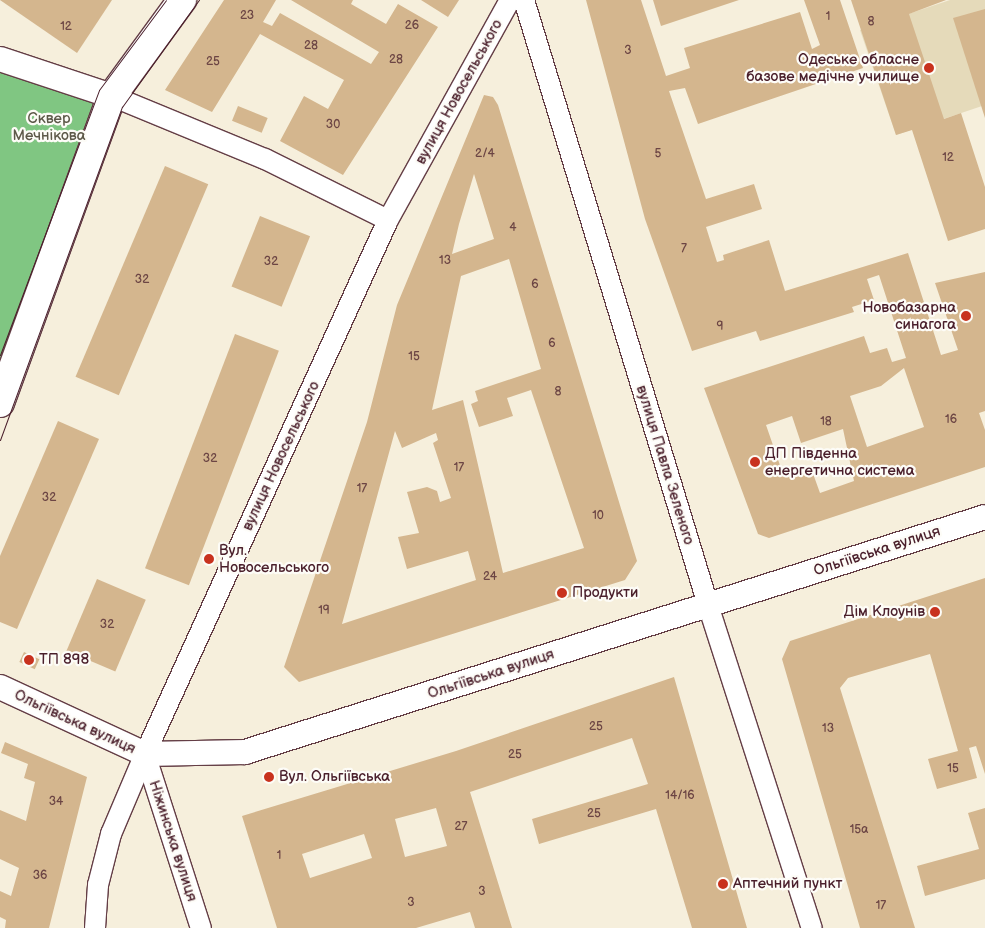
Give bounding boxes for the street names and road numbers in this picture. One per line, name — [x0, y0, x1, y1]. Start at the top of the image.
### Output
street label: вулиця Новосельського — [412, 16, 506, 168]
street label: вулиця Новосельського — [238, 378, 324, 534]
street label: вулиця Павла Зеленого — [632, 383, 698, 547]
street label: Ольгіївська вулиця — [811, 522, 943, 580]
street label: Ольгіївська вулиця — [425, 645, 557, 703]
street label: Ольгіївська вулиця — [11, 686, 139, 758]
street label: Ніжинська вулиця — [145, 778, 201, 904]

